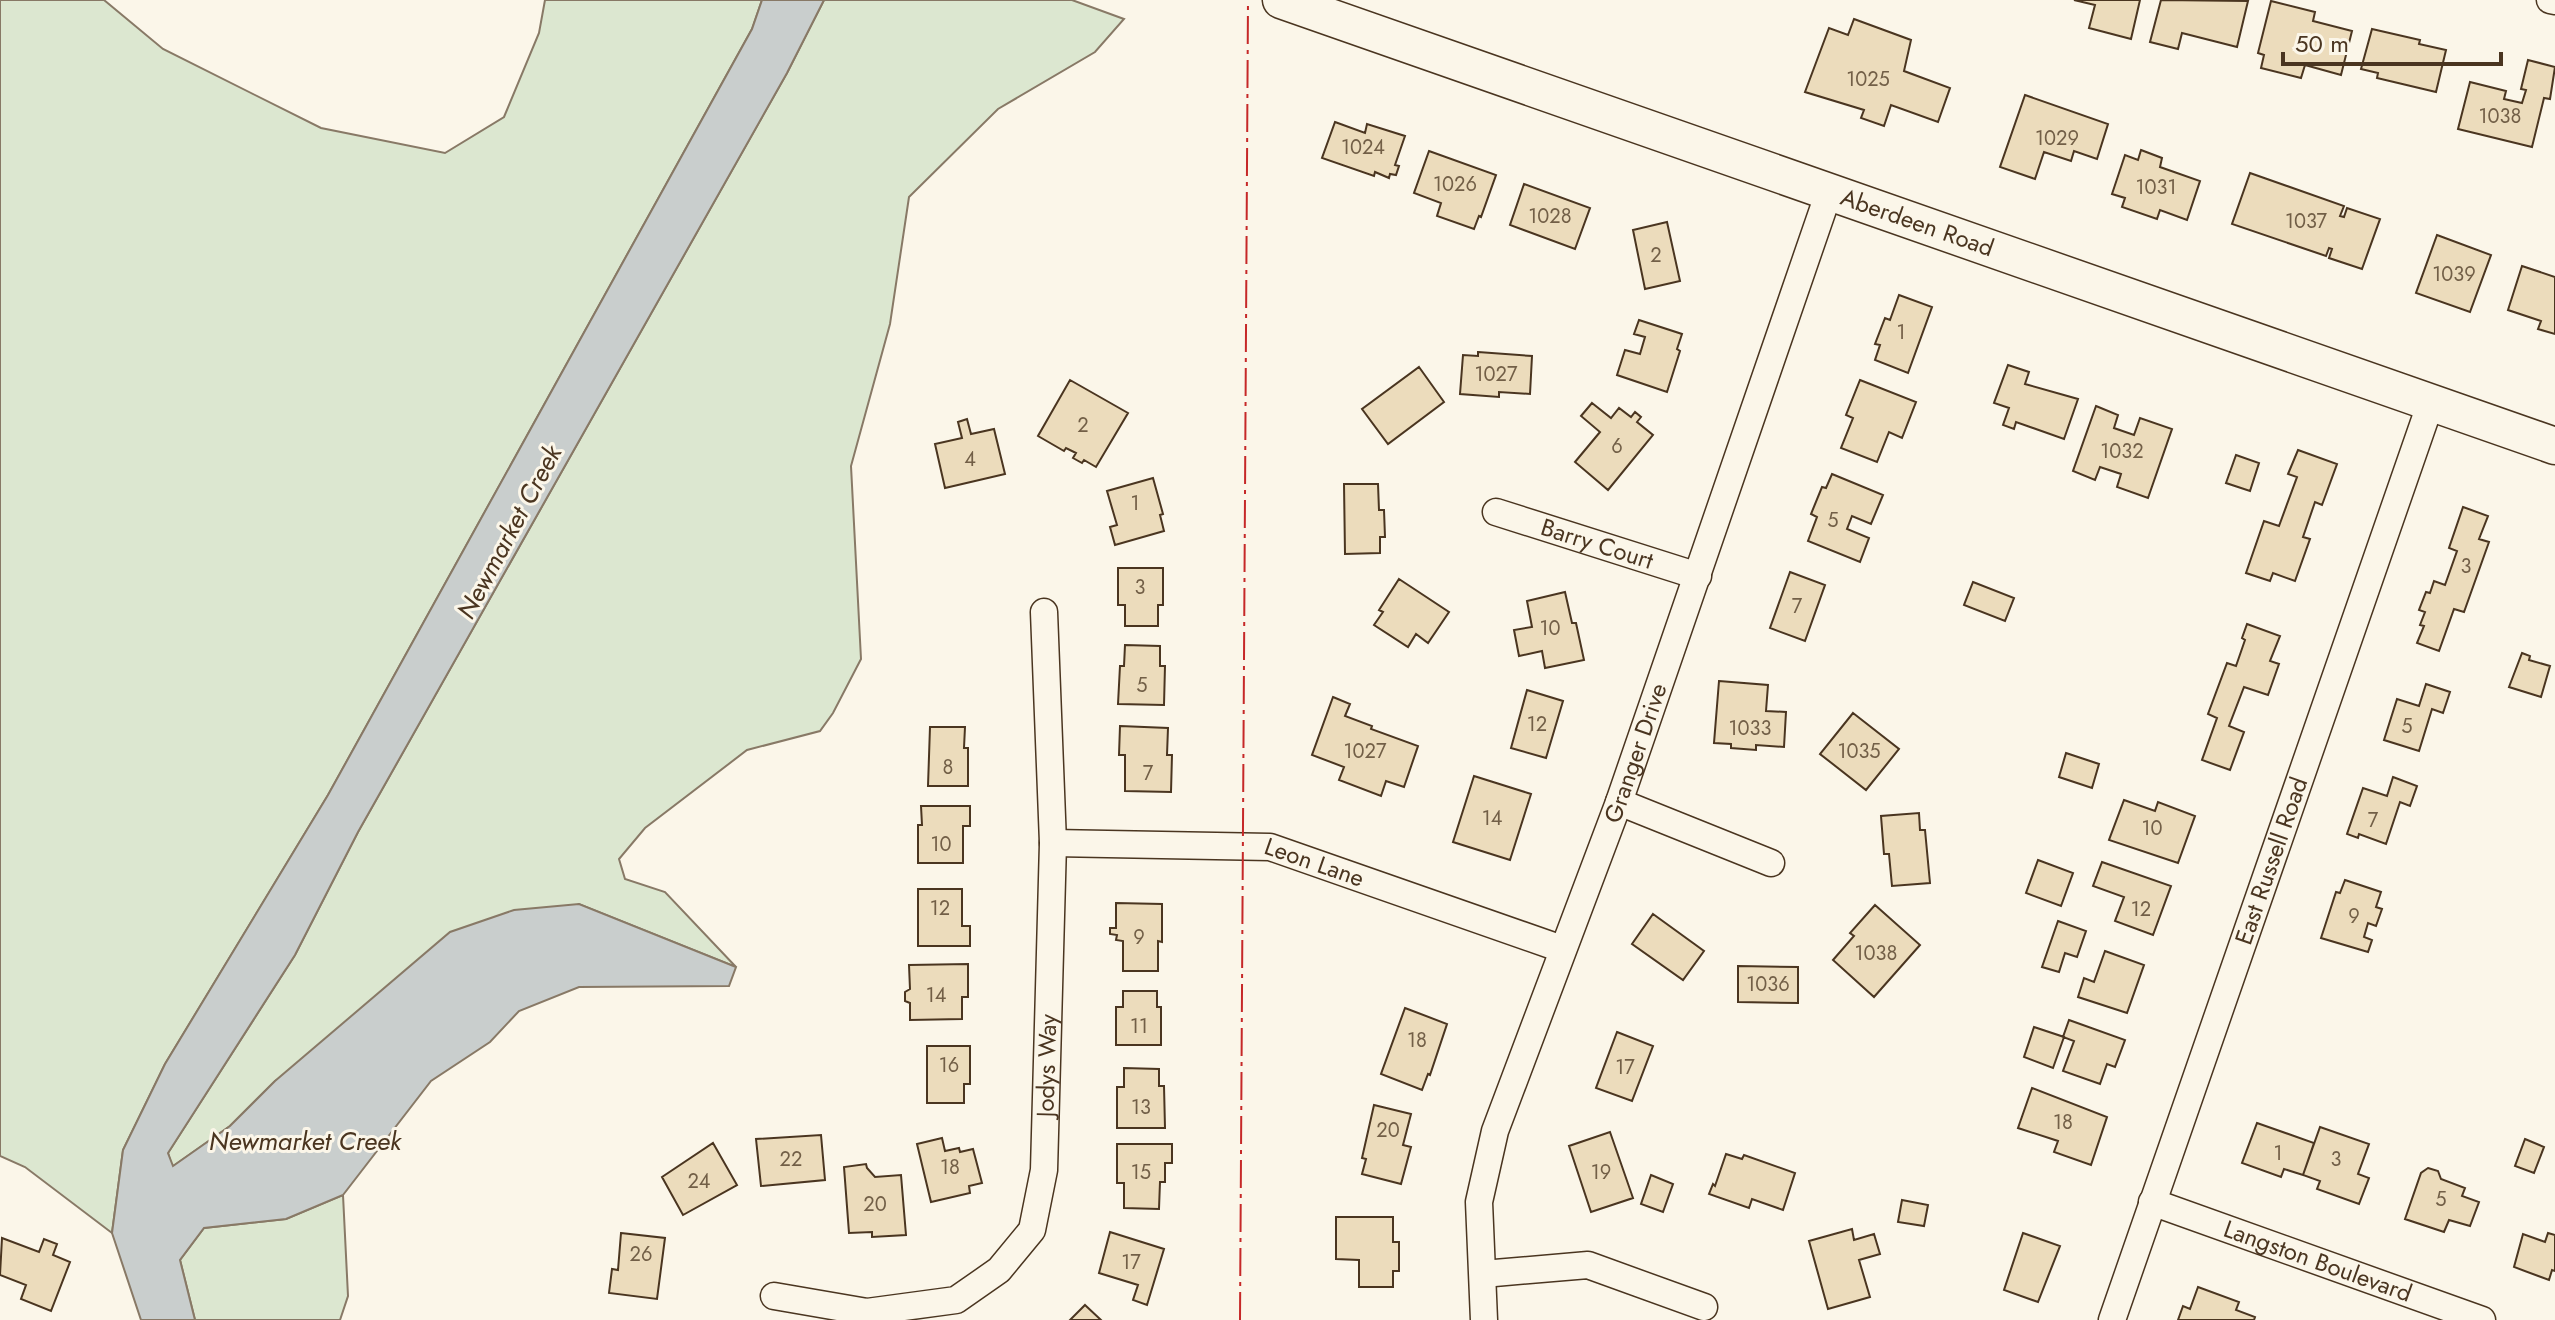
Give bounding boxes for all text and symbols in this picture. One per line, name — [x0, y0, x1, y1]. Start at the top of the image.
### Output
scale bar — [2283, 16, 2501, 66]
text: 50 m — [2295, 26, 2349, 61]
house number: 1025 — [1846, 65, 1890, 94]
house number: 1038 — [2479, 102, 2521, 131]
house number: 1029 — [2035, 124, 2079, 153]
house number: 1024 — [1341, 133, 1385, 162]
house number: 1026 — [1433, 170, 1477, 199]
house number: 1031 — [2136, 173, 2176, 202]
street label: Aberdeen Road — [1836, 179, 1999, 265]
house number: 1028 — [1528, 202, 1572, 231]
house number: 1037 — [2285, 207, 2328, 236]
house number: 2 — [1650, 241, 1662, 270]
house number: 1039 — [2432, 260, 2476, 289]
house number: 1 — [1897, 318, 1906, 347]
house number: 1027 — [1475, 360, 1518, 389]
house number: 2 — [1077, 411, 1089, 440]
house number: 6 — [1611, 432, 1623, 461]
water label: Newmarket Creek — [447, 437, 572, 626]
house number: 1032 — [2100, 437, 2144, 466]
house number: 4 — [964, 445, 976, 474]
house number: 1 — [1131, 489, 1140, 518]
house number: 5 — [1827, 506, 1839, 535]
street label: Barry Court — [1537, 509, 1658, 578]
house number: 3 — [2461, 552, 2472, 581]
house number: 3 — [1135, 573, 1146, 602]
house number: 7 — [1792, 592, 1803, 621]
house number: 10 — [1540, 614, 1561, 643]
house number: 5 — [1136, 671, 1148, 700]
street label: Granger Drive — [1595, 678, 1676, 828]
house number: 12 — [1527, 710, 1547, 739]
house number: 5 — [2401, 712, 2413, 741]
house number: 1033 — [1729, 714, 1771, 743]
house number: 1027 — [1344, 737, 1387, 766]
house number: 1035 — [1837, 737, 1881, 766]
house number: 8 — [943, 753, 953, 782]
house number: 7 — [1143, 759, 1154, 788]
street label: East Russell Road — [2226, 772, 2316, 949]
house number: 14 — [1482, 804, 1503, 833]
house number: 7 — [2368, 806, 2379, 835]
house number: 10 — [2142, 814, 2163, 843]
street label: Leon Lane — [1260, 828, 1369, 896]
house number: 10 — [931, 830, 952, 859]
house number: 12 — [930, 894, 950, 923]
house number: 12 — [2131, 895, 2151, 924]
house number: 9 — [2348, 902, 2360, 931]
house number: 9 — [1133, 923, 1145, 952]
house number: 1038 — [1855, 939, 1897, 968]
house number: 1036 — [1746, 970, 1790, 999]
house number: 14 — [926, 981, 947, 1010]
house number: 11 — [1130, 1012, 1148, 1041]
street label: Jodys Way — [1027, 1013, 1065, 1121]
house number: 18 — [1407, 1026, 1427, 1055]
house number: 16 — [939, 1051, 959, 1080]
house number: 17 — [1615, 1053, 1635, 1082]
house number: 13 — [1131, 1093, 1151, 1122]
house number: 18 — [2053, 1108, 2073, 1137]
house number: 20 — [1376, 1116, 1400, 1145]
water label: Newmarket Creek — [209, 1122, 403, 1160]
house number: 1 — [2274, 1139, 2283, 1168]
house number: 22 — [780, 1145, 802, 1174]
house number: 3 — [2331, 1145, 2342, 1174]
house number: 18 — [940, 1153, 960, 1182]
house number: 15 — [1131, 1158, 1151, 1187]
house number: 19 — [1591, 1158, 1611, 1187]
house number: 24 — [687, 1167, 711, 1196]
house number: 5 — [2435, 1185, 2447, 1214]
house number: 20 — [863, 1190, 887, 1219]
street label: Langston Boulevard — [2219, 1211, 2417, 1311]
house number: 26 — [630, 1240, 652, 1269]
house number: 17 — [1121, 1248, 1141, 1277]

